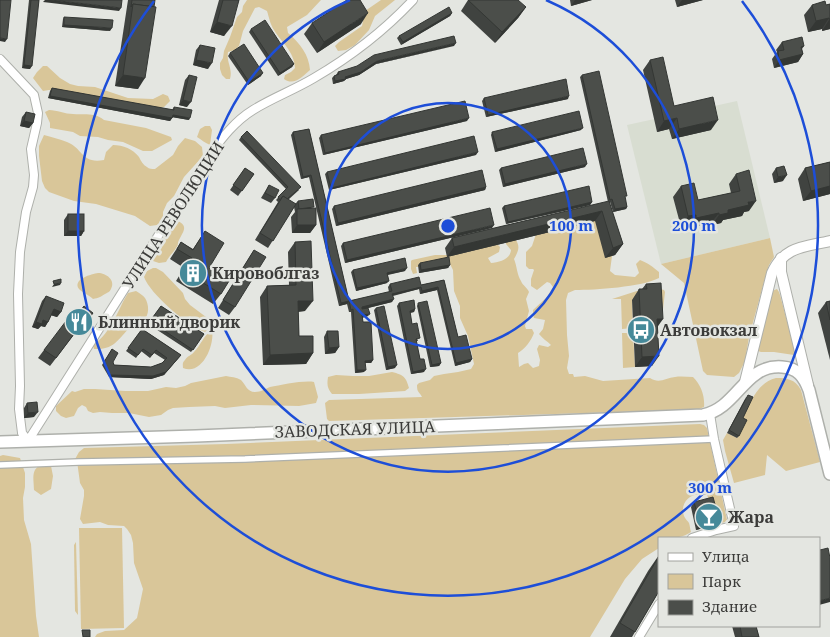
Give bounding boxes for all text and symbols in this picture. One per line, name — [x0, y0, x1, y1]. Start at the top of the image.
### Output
street label: УЛИЦА РЕВОЛЮЦИИ — [117, 137, 229, 293]
text: 100 m — [549, 215, 593, 235]
text: 200 m — [672, 215, 716, 235]
centre of rings — [439, 217, 457, 235]
building icon: Кировоблгаз — [178, 258, 208, 288]
place label: Кировоблгаз — [212, 262, 319, 284]
restaurant icon: Блинный дворик — [64, 307, 94, 337]
place label: Блинный дворик — [98, 311, 240, 333]
bus stop icon: Автовокзал — [626, 315, 656, 345]
place label: Автовокзал — [660, 319, 757, 341]
street label: ЗАВОДСКАЯ УЛИЦА — [274, 415, 437, 443]
text: 300 m — [688, 477, 732, 497]
bar icon: Жара — [694, 502, 724, 532]
place label: Жара — [728, 506, 774, 528]
legend — [658, 537, 820, 627]
text: Улица — [702, 546, 750, 566]
text: Парк — [702, 571, 741, 591]
text: Здание — [702, 596, 757, 616]

